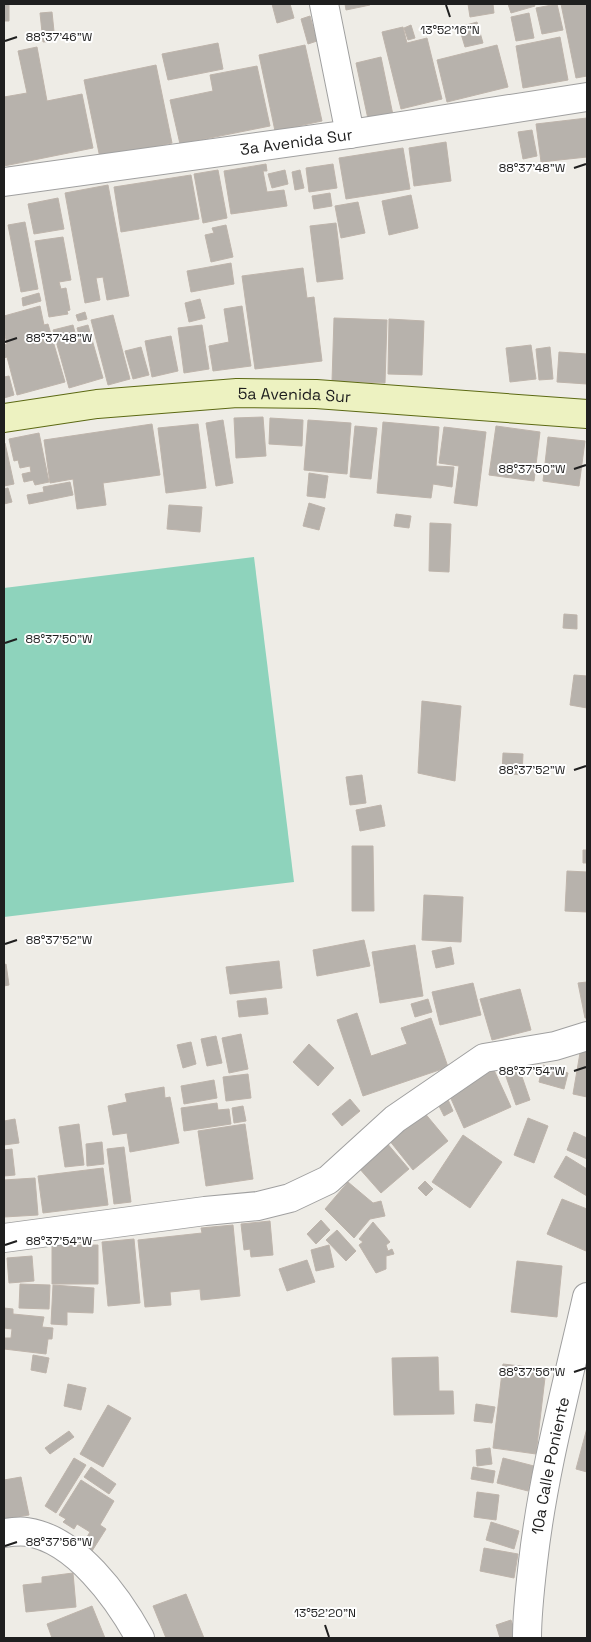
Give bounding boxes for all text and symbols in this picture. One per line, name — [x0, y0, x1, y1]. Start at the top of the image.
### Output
text: 13°52'16"N — [420, 22, 480, 38]
text: 88°37'46"W — [26, 29, 93, 45]
street label: 3a Avenida Sur — [239, 123, 354, 160]
text: 88°37'48"W — [499, 160, 566, 176]
text: 88°37'48"W — [26, 330, 93, 346]
street label: 5a Avenida Sur — [238, 383, 352, 407]
text: 88°37'50"W — [498, 461, 566, 477]
text: 88°37'50"W — [25, 631, 93, 647]
text: 88°37'52"W — [499, 762, 566, 778]
text: 88°37'52"W — [26, 932, 93, 948]
text: 88°37'54"W — [499, 1063, 566, 1079]
text: 88°37'54"W — [26, 1233, 93, 1249]
text: 88°37'56"W — [499, 1364, 566, 1380]
street label: 10a Calle Poniente — [526, 1395, 574, 1536]
text: 88°37'56"W — [26, 1534, 93, 1550]
text: 13°52'20"N — [294, 1605, 356, 1621]

